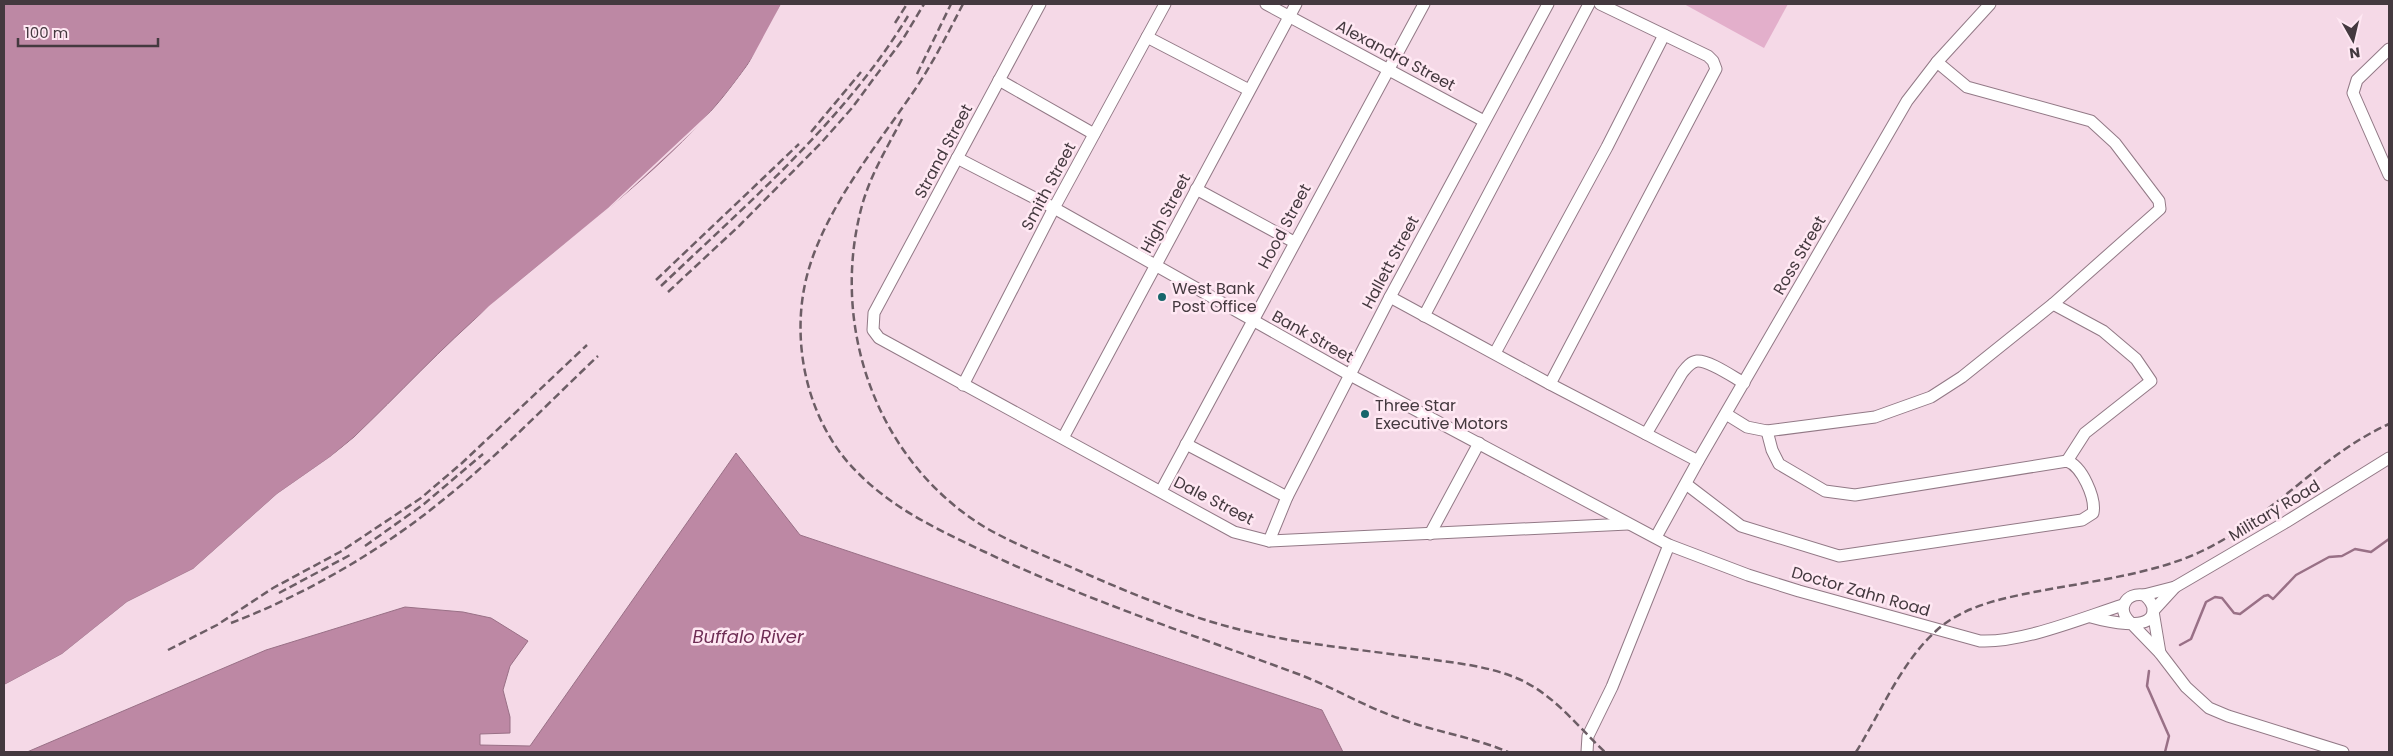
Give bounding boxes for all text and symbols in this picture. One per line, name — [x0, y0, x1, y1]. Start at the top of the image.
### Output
street label: Alexandra Street — [1332, 14, 1460, 97]
scale bar — [18, 15, 158, 47]
north arrow — [2328, 15, 2378, 65]
text: 100 m — [25, 22, 68, 43]
text: N — [2348, 42, 2361, 64]
street label: Strand Street — [909, 100, 978, 203]
street label: Smith Street — [1016, 138, 1081, 234]
street label: High Street — [1135, 169, 1196, 257]
street label: Hood Street — [1252, 179, 1317, 273]
street label: Hallett Street — [1356, 211, 1425, 313]
street label: Ross Street — [1768, 211, 1831, 299]
place label: West Bank Post Office — [1172, 277, 1257, 318]
marker: West Bank Post Office — [1156, 291, 1168, 303]
street label: Bank Street — [1268, 305, 1358, 368]
place label: Three Star Executive Motors — [1375, 394, 1508, 435]
marker: Three Star Executive Motors — [1359, 408, 1371, 420]
street label: Dale Street — [1170, 470, 1258, 531]
street label: Military Road — [2224, 474, 2324, 547]
street label: Doctor Zahn Road — [1789, 561, 1933, 622]
water label: Buffalo River — [692, 624, 805, 649]

